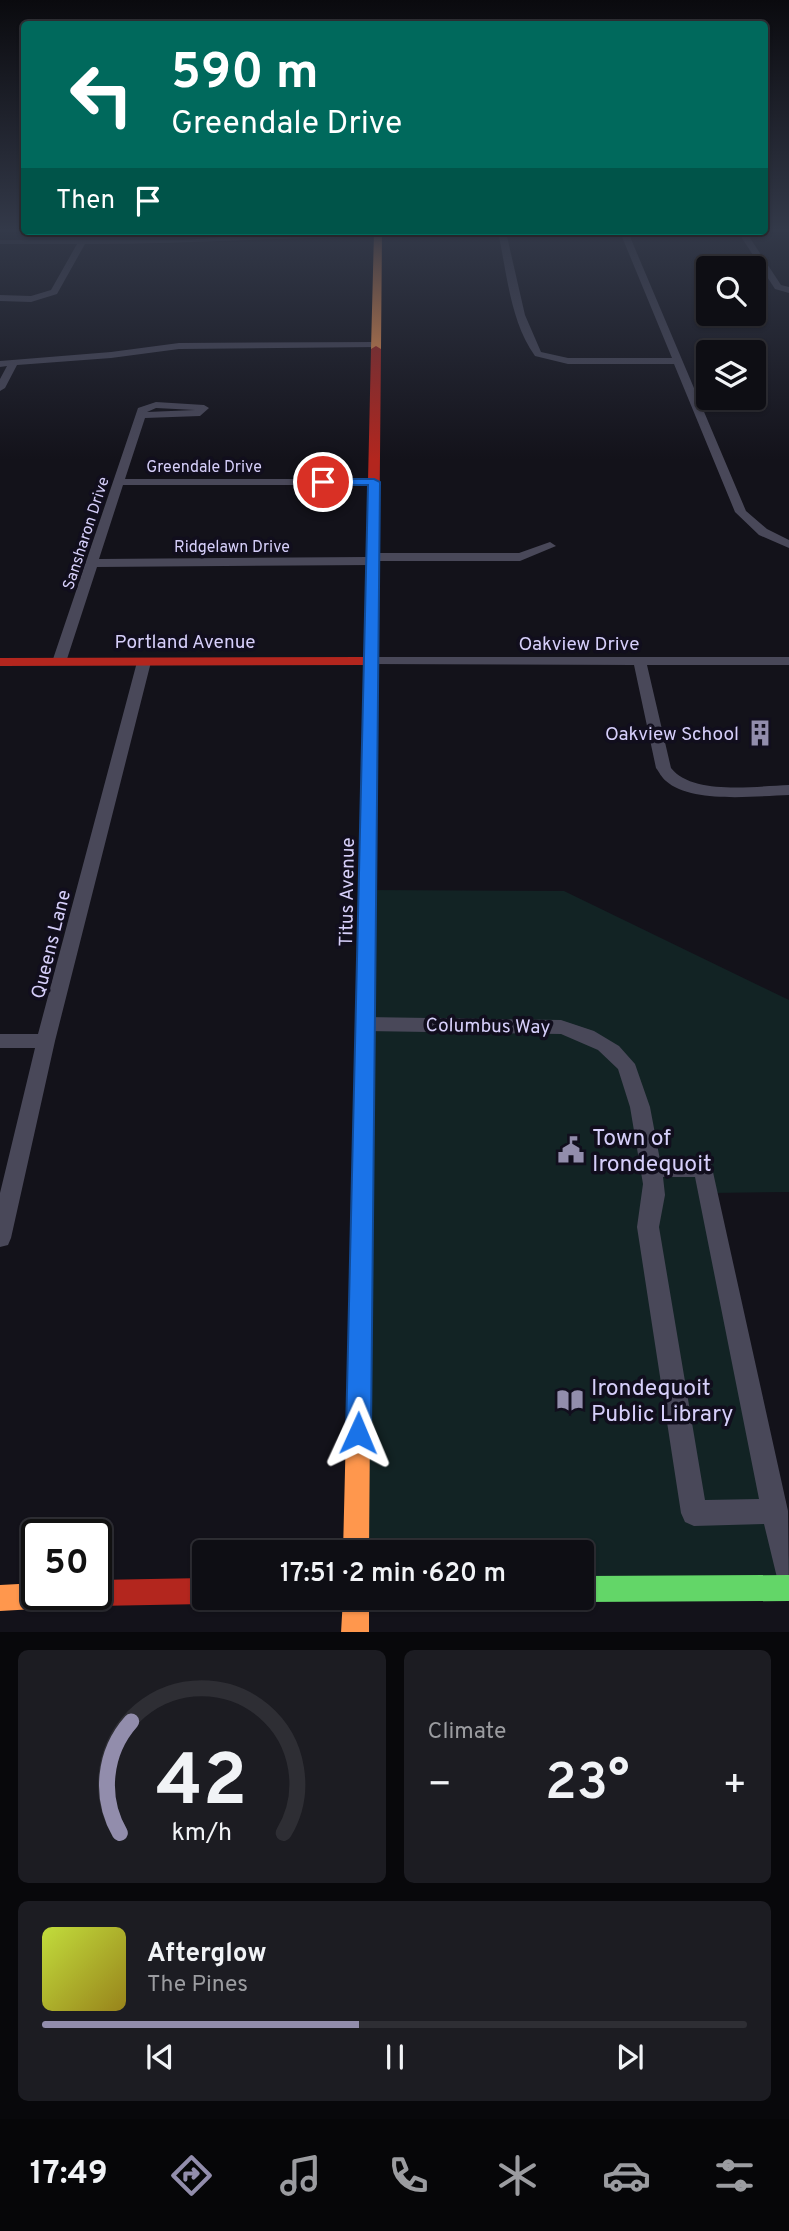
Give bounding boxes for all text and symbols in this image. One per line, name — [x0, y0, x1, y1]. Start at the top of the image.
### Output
text: 590 m — [171, 44, 319, 106]
icon: left — [56, 49, 147, 140]
text: Greendale Drive — [171, 105, 402, 145]
icon: arrive — [129, 182, 167, 220]
text: Then — [56, 185, 115, 218]
map controls — [696, 256, 766, 410]
button: search — [696, 256, 766, 326]
button: layers — [696, 340, 766, 410]
pin — [293, 452, 353, 512]
street label: Greendale Drive — [146, 458, 262, 478]
icon: arrive — [304, 463, 342, 501]
street label: Sansharon Drive — [59, 475, 115, 593]
street label: Ridgelawn Drive — [174, 538, 290, 558]
street label: Portland Avenue — [114, 631, 256, 655]
street label: Oakview Drive — [519, 633, 639, 657]
building icon: Oakview School — [745, 718, 775, 748]
place label: Oakview School — [605, 723, 739, 747]
street label: Titus Avenue — [335, 837, 361, 947]
street label: Queens Lane — [27, 887, 77, 1002]
street label: Columbus Way — [425, 1014, 551, 1040]
place label: Town of Irondequoit — [592, 1125, 712, 1180]
public building icon: Town of Irondequoit — [556, 1135, 586, 1165]
place label: Irondequoit Public Library — [591, 1375, 734, 1430]
library icon: Irondequoit Public Library — [555, 1385, 585, 1415]
position arrow — [321, 1396, 395, 1470]
speed limit sign: 50 — [21, 1519, 112, 1610]
text: 17:51 · 2 min · 620 m — [280, 1558, 506, 1591]
text: Climate — [428, 1718, 506, 1747]
text: 42 — [156, 1739, 247, 1831]
text: 23° — [545, 1752, 630, 1818]
text: − — [428, 1762, 452, 1811]
text: + — [722, 1762, 747, 1811]
text: km/h — [171, 1817, 232, 1849]
text: Afterglow — [147, 1938, 267, 1971]
text: The Pines — [147, 1971, 248, 2000]
icon: previous — [141, 2038, 179, 2076]
icon: pause — [376, 2038, 414, 2076]
icon: next — [611, 2038, 649, 2076]
icon: directions — [167, 2151, 216, 2200]
icon: music — [276, 2151, 325, 2200]
icon: phone — [384, 2151, 433, 2200]
icon: climate — [493, 2151, 542, 2200]
icon: car — [602, 2151, 651, 2200]
icon: filters — [710, 2151, 759, 2200]
text: 17:49 — [30, 2155, 108, 2195]

